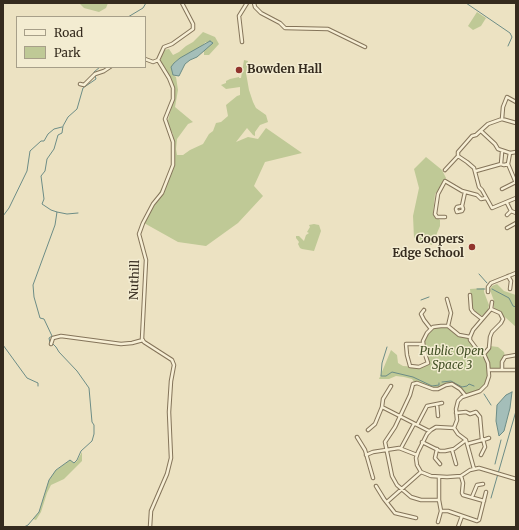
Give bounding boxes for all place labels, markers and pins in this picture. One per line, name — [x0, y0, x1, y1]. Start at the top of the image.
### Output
place label: Bowden Hall — [247, 63, 322, 77]
marker: Bowden Hall — [234, 65, 244, 75]
place label: Coopers Edge School — [392, 233, 464, 261]
marker: Coopers Edge School — [467, 242, 477, 252]

